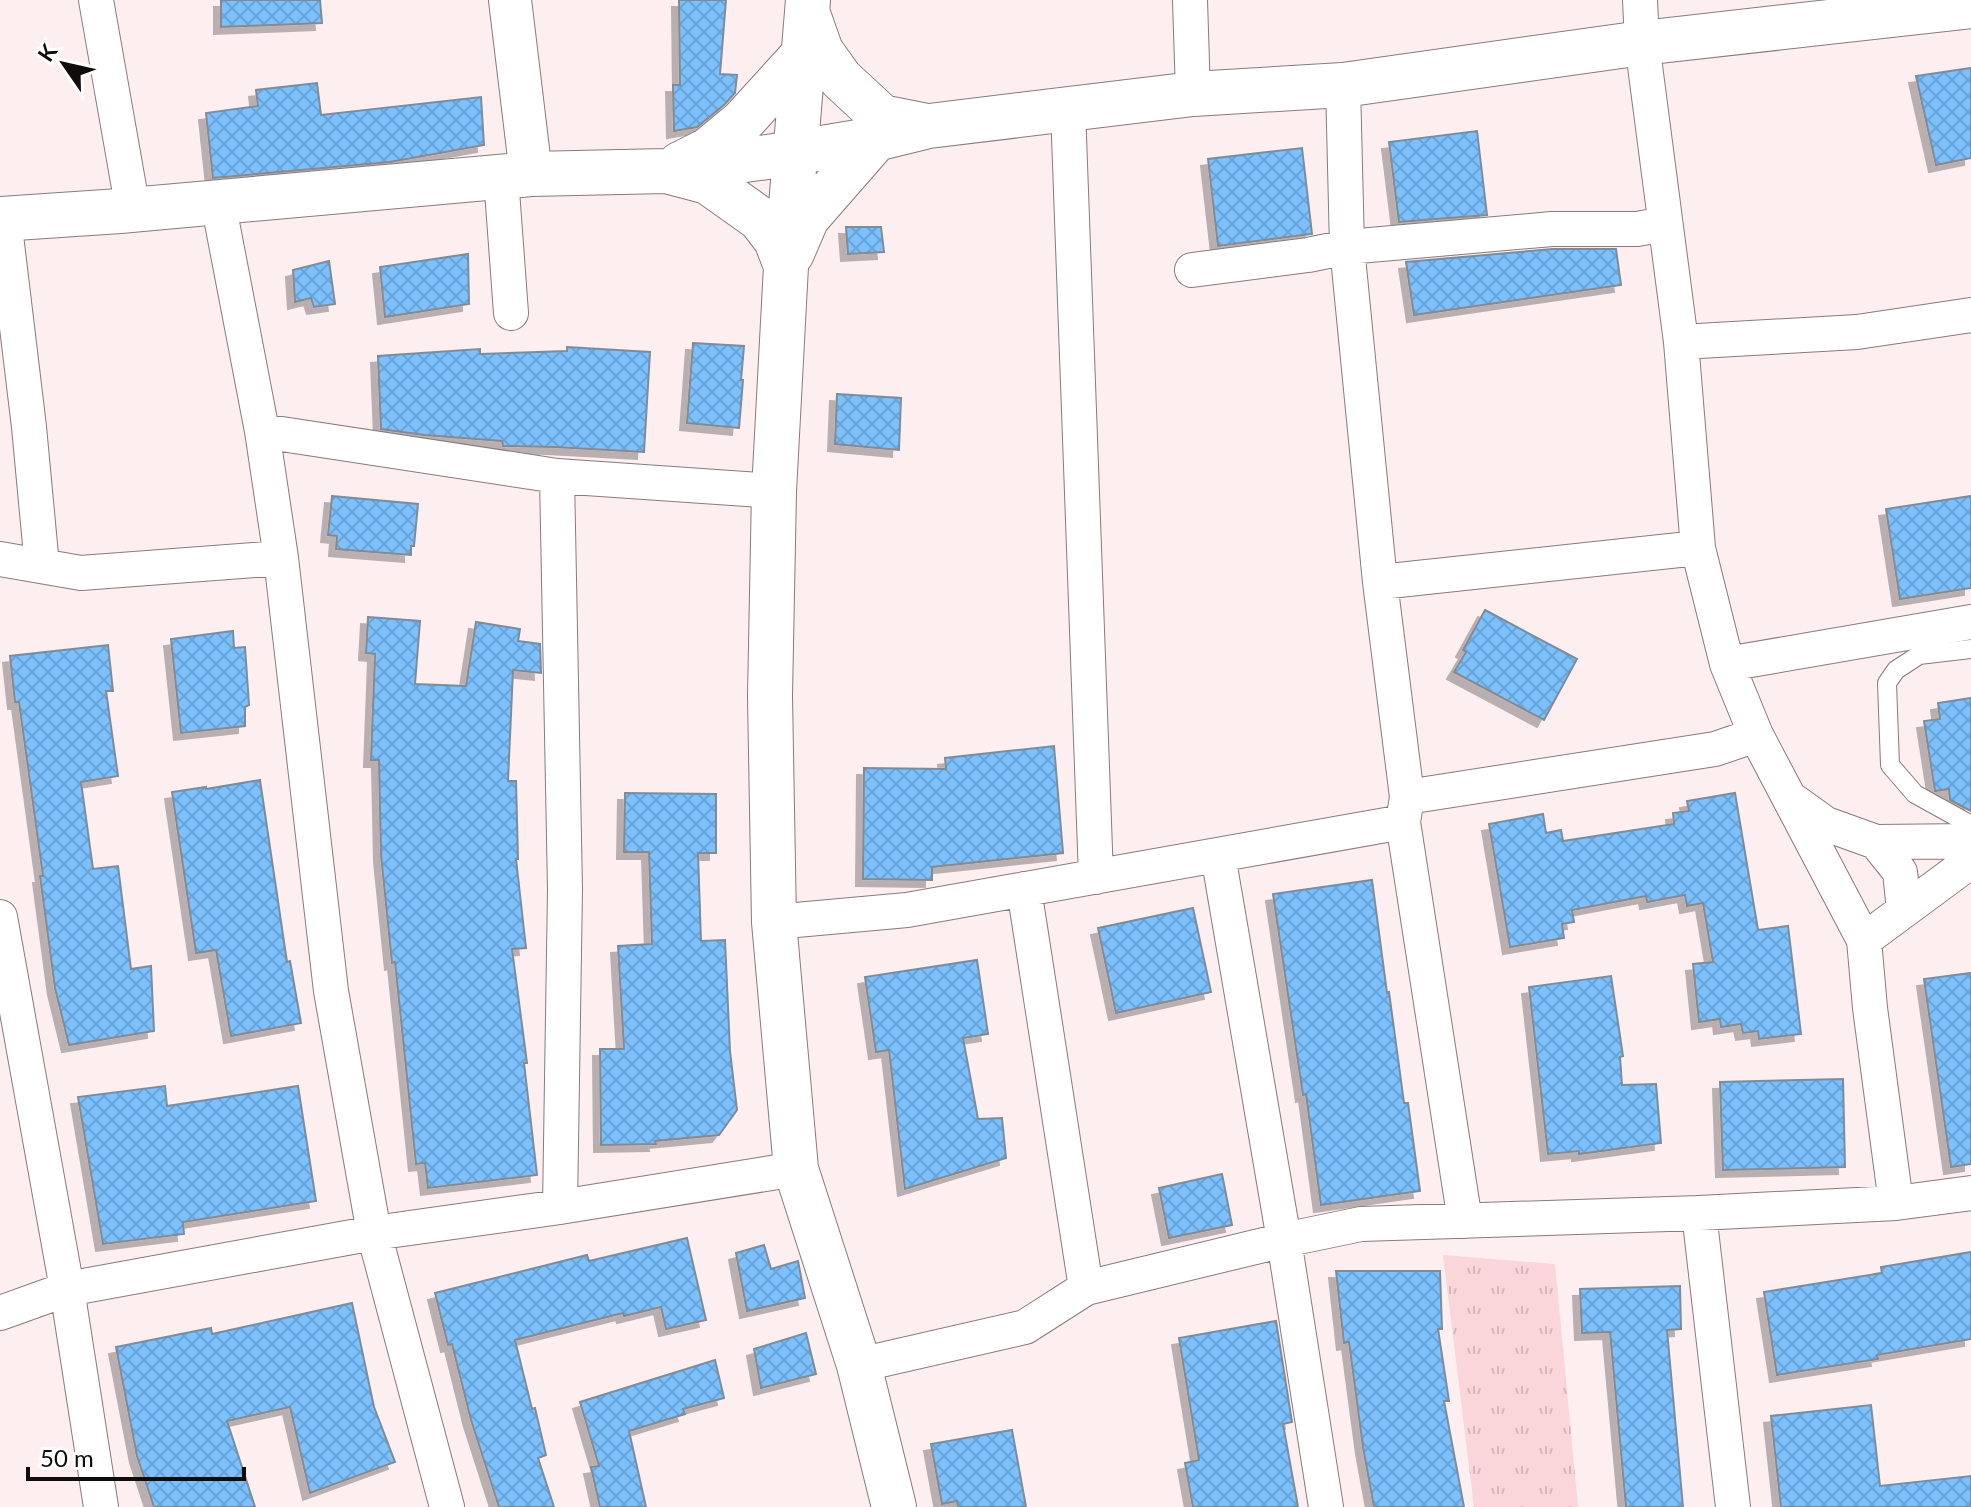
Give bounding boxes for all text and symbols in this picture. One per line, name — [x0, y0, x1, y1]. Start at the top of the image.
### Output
north arrow — [24, 24, 104, 104]
text: K — [32, 38, 63, 66]
scale bar — [28, 1431, 244, 1481]
text: 50 m — [40, 1443, 94, 1472]

